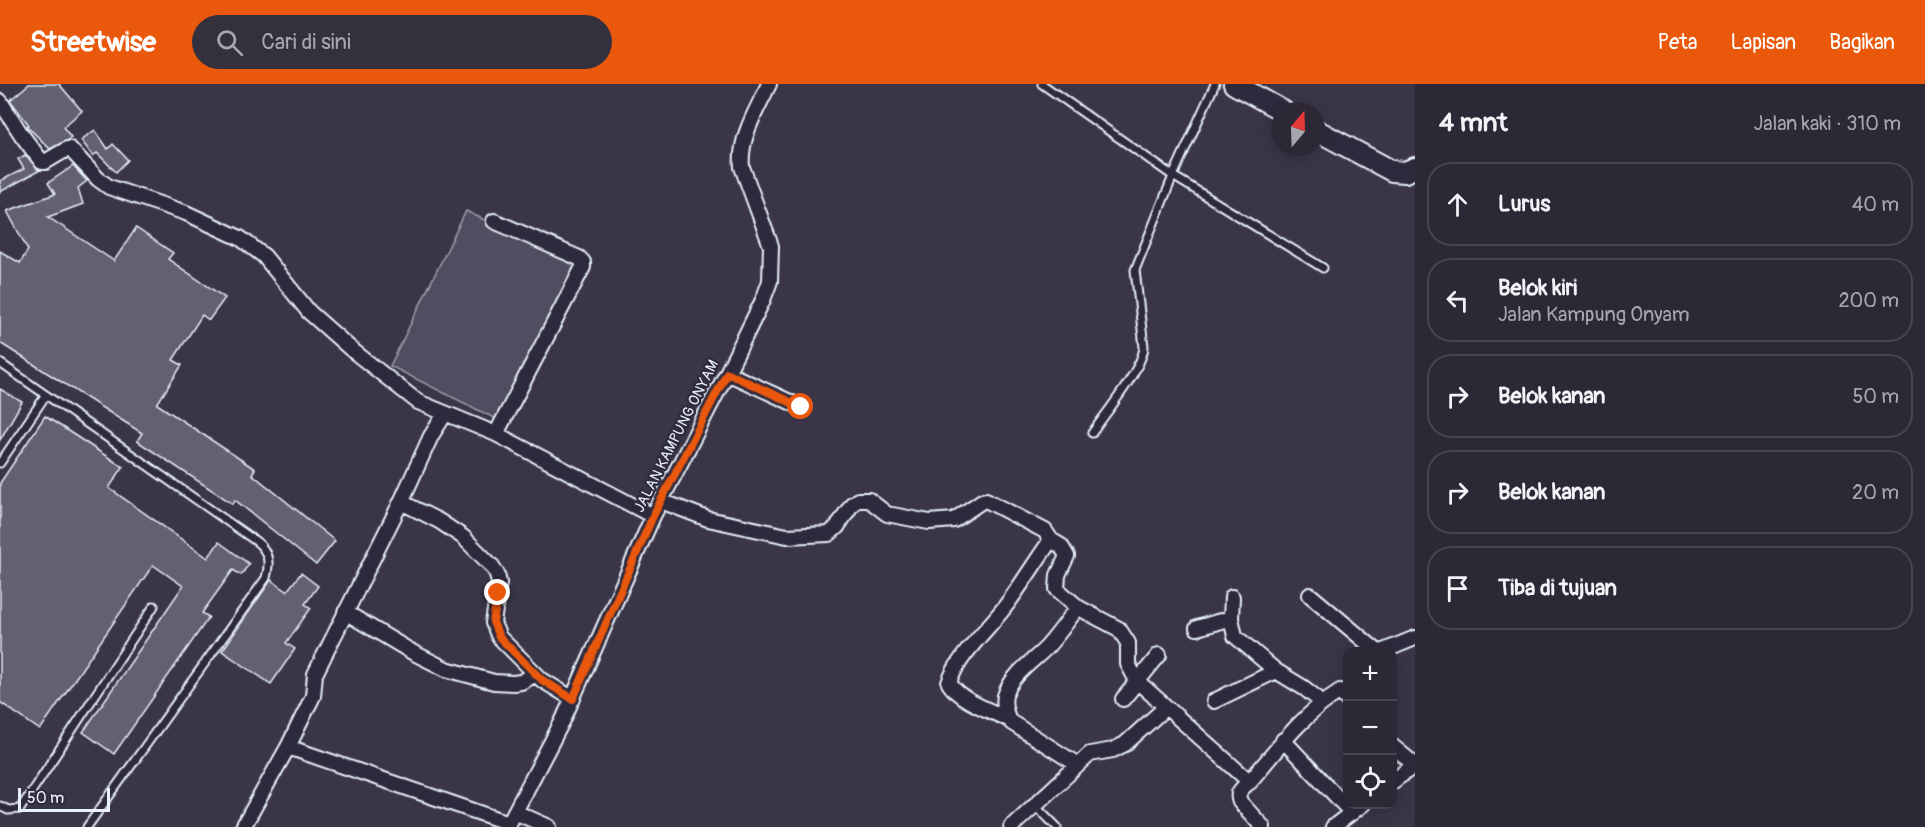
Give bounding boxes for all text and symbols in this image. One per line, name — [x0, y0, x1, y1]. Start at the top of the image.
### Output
search box — [192, 15, 612, 69]
text: Streetwise — [30, 25, 156, 60]
icon: search — [213, 26, 246, 59]
text: Cari di sini — [261, 28, 351, 56]
text: Peta — [1657, 29, 1698, 56]
text: Lapisan — [1731, 29, 1796, 56]
text: Bagikan — [1829, 29, 1895, 56]
north arrow — [1271, 102, 1325, 156]
text: 4 mnt — [1439, 107, 1508, 139]
text: Jalan kaki · 310 m — [1754, 111, 1901, 136]
icon: ahead — [1441, 188, 1474, 221]
text: Lurus — [1498, 190, 1550, 218]
text: 40 m — [1852, 192, 1899, 217]
text: Belok kiri — [1498, 274, 1577, 302]
icon: left — [1441, 284, 1474, 317]
text: 200 m — [1838, 288, 1899, 313]
text: Jalan Kampung Onyam — [1498, 302, 1690, 327]
street label: JALAN KAMPUNG ONYAM — [630, 357, 723, 516]
icon: right — [1441, 380, 1474, 413]
text: Belok kanan — [1498, 382, 1606, 410]
text: 50 m — [1852, 384, 1899, 409]
route start — [787, 393, 813, 419]
icon: right — [1441, 476, 1474, 509]
text: Belok kanan — [1498, 478, 1606, 506]
text: 20 m — [1852, 480, 1899, 505]
icon: arrive — [1441, 572, 1474, 605]
text: Tiba di tujuan — [1498, 574, 1617, 602]
route end — [484, 579, 510, 605]
map controls — [1343, 647, 1397, 809]
button: + — [1343, 647, 1397, 701]
button: − — [1343, 701, 1397, 755]
button: locate — [1343, 755, 1397, 809]
scale bar — [18, 785, 110, 812]
text: 50 m — [27, 788, 64, 808]

